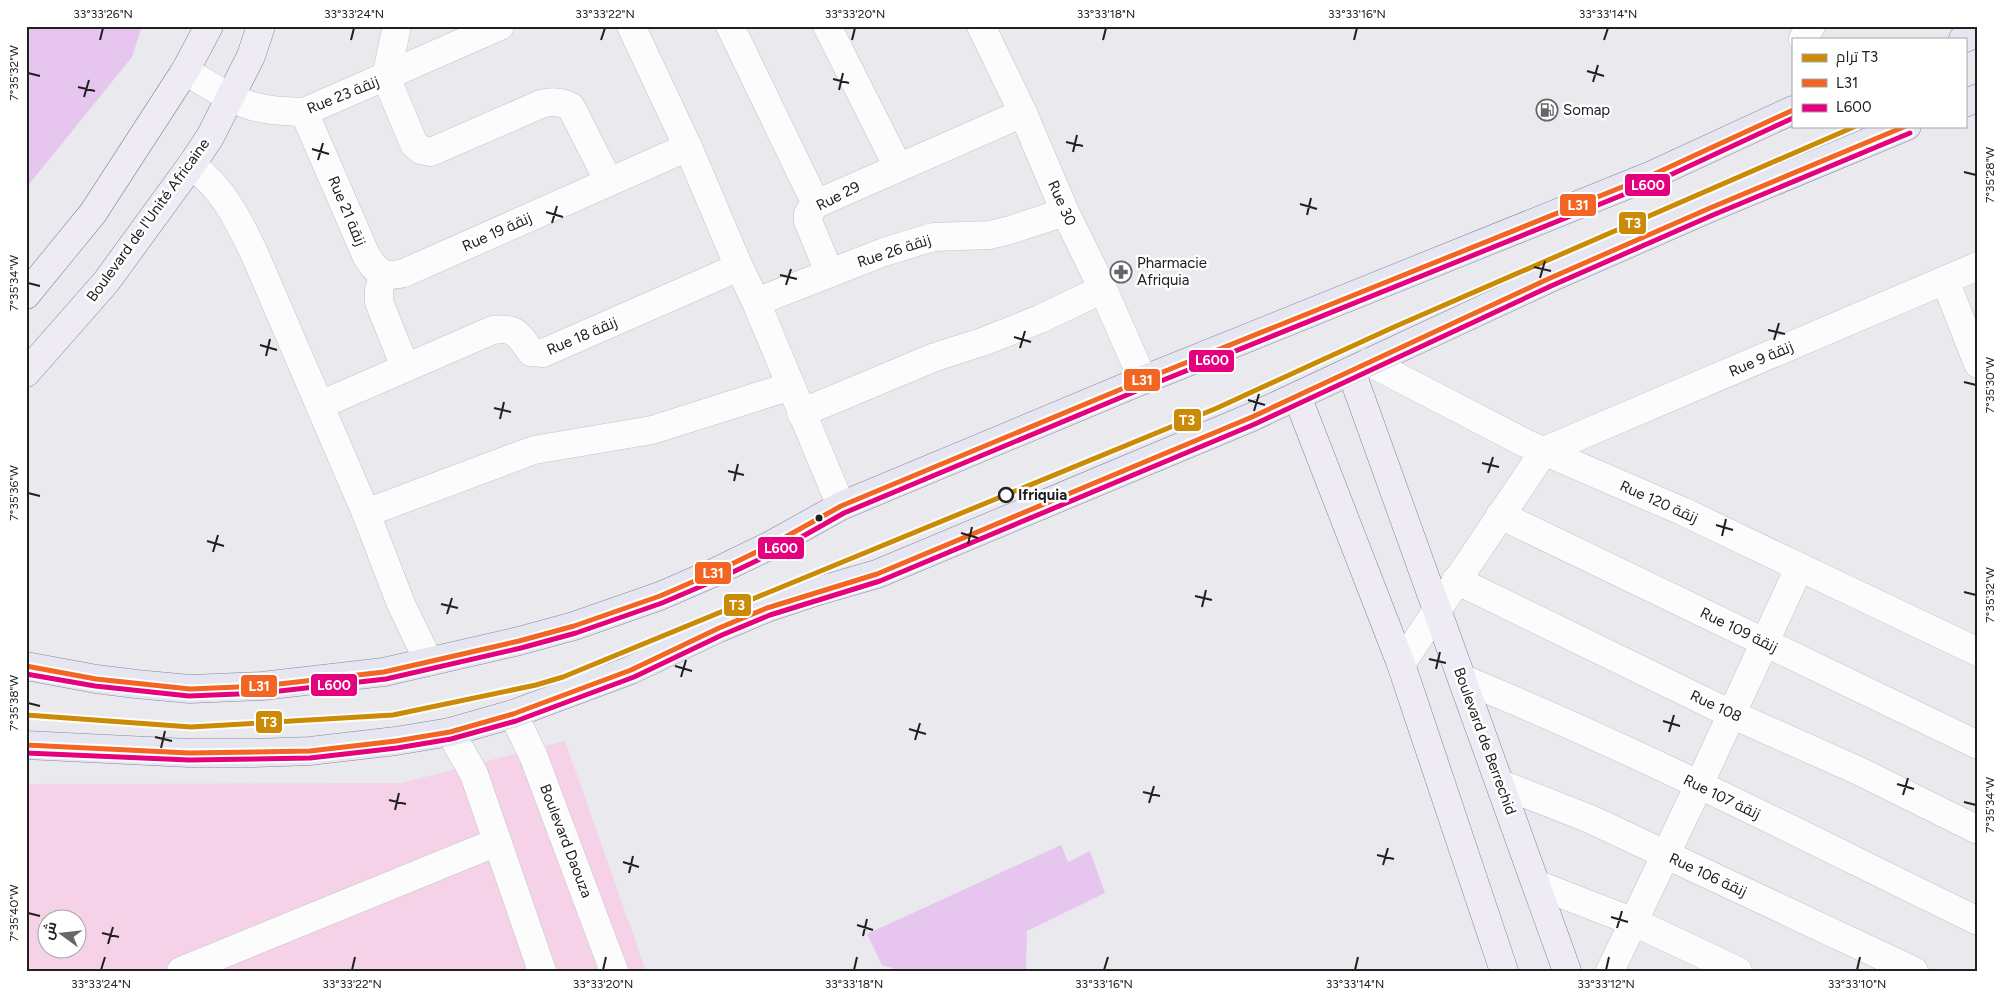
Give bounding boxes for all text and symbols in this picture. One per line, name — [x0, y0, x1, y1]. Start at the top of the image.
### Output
text: 33°33'26"N — [73, 7, 133, 21]
text: 33°33'24"N — [324, 7, 384, 21]
text: 33°33'22"N — [575, 7, 635, 21]
text: 33°33'20"N — [825, 7, 885, 21]
text: 33°33'18"N — [1077, 7, 1135, 21]
text: 33°33'16"N — [1328, 7, 1386, 21]
text: 33°33'14"N — [1579, 7, 1637, 21]
legend — [1792, 38, 1966, 128]
text: 7°35'32"W — [7, 45, 21, 101]
text: ترام T3 — [1836, 48, 1878, 67]
street label: Rue 23 زنقة — [304, 72, 382, 118]
text: L31 — [1836, 74, 1858, 92]
fuel station icon: Somap — [1535, 98, 1559, 122]
text: L600 — [1836, 98, 1872, 116]
place label: Somap — [1563, 101, 1610, 119]
street label: Boulevard de l'Unité Africaine — [83, 135, 213, 305]
text: 7°35'28"W — [1983, 146, 1997, 203]
street label: Rue 21 زنقة — [324, 173, 370, 249]
line badge: L600 — [1624, 173, 1671, 197]
street label: Rue 29 — [813, 177, 863, 215]
text: L600 — [1631, 177, 1665, 194]
street label: Rue 30 — [1044, 178, 1080, 228]
line badge: L31 — [1559, 193, 1597, 217]
text: L31 — [1567, 197, 1589, 214]
street label: Rue 19 زنقة — [459, 209, 535, 255]
line badge: T3 — [1618, 211, 1647, 235]
text: T3 — [1625, 215, 1641, 232]
street label: Rue 26 زنقة — [855, 231, 933, 271]
place label: Pharmacie Afriquia — [1137, 254, 1207, 289]
text: 7°35'34"W — [7, 255, 21, 311]
pharmacy icon: Pharmacie Afriquia — [1109, 260, 1133, 284]
street label: Rue 18 زنقة — [544, 313, 620, 359]
street label: Rue 9 زنقة — [1726, 337, 1796, 381]
line badge: L600 — [1188, 349, 1235, 373]
text: L600 — [1195, 352, 1229, 369]
text: 7°35'30"W — [1983, 356, 1997, 413]
line badge: L31 — [1123, 368, 1161, 392]
text: L31 — [1131, 372, 1153, 389]
line badge: T3 — [1173, 408, 1202, 432]
text: T3 — [1179, 412, 1195, 429]
text: 7°35'36"W — [7, 465, 21, 521]
street label: Rue 120 زنقة — [1617, 477, 1701, 527]
place label: Ifriquia — [1018, 486, 1067, 504]
marker: Ifriquia — [998, 487, 1014, 503]
unlabelled marker — [814, 513, 824, 523]
line badge: L600 — [757, 536, 805, 560]
text: L600 — [764, 540, 798, 557]
line badge: L31 — [694, 561, 732, 585]
text: L31 — [702, 565, 724, 582]
text: 7°35'32"W — [1983, 567, 1997, 623]
line badge: T3 — [723, 593, 752, 617]
text: T3 — [729, 597, 745, 614]
street label: Rue 109 زنقة — [1697, 604, 1781, 656]
street label: Boulevard de Berrechid — [1450, 665, 1520, 817]
line badge: L600 — [310, 673, 358, 697]
line badge: L31 — [240, 674, 278, 698]
text: 7°35'38"W — [7, 675, 21, 731]
text: L600 — [317, 677, 351, 694]
text: L31 — [248, 678, 270, 695]
street label: Rue 108 — [1687, 686, 1745, 726]
line badge: T3 — [255, 710, 283, 734]
text: T3 — [261, 714, 277, 731]
street label: Rue 107 زنقة — [1681, 771, 1763, 823]
text: 7°35'34"W — [1983, 777, 1997, 833]
street label: Boulevard Daouza — [536, 782, 596, 900]
street label: Rue 106 زنقة — [1666, 849, 1750, 901]
text: 7°35'40"W — [7, 884, 21, 942]
north arrow — [38, 910, 88, 960]
text: ش — [39, 920, 60, 942]
text: 33°33'24"N — [71, 977, 131, 991]
text: 33°33'22"N — [322, 977, 382, 991]
text: 33°33'20"N — [573, 977, 633, 991]
text: 33°33'18"N — [825, 977, 883, 991]
text: 33°33'16"N — [1075, 977, 1133, 991]
text: 33°33'14"N — [1326, 977, 1384, 991]
text: 33°33'12"N — [1577, 977, 1635, 991]
text: 33°33'10"N — [1828, 977, 1886, 991]

